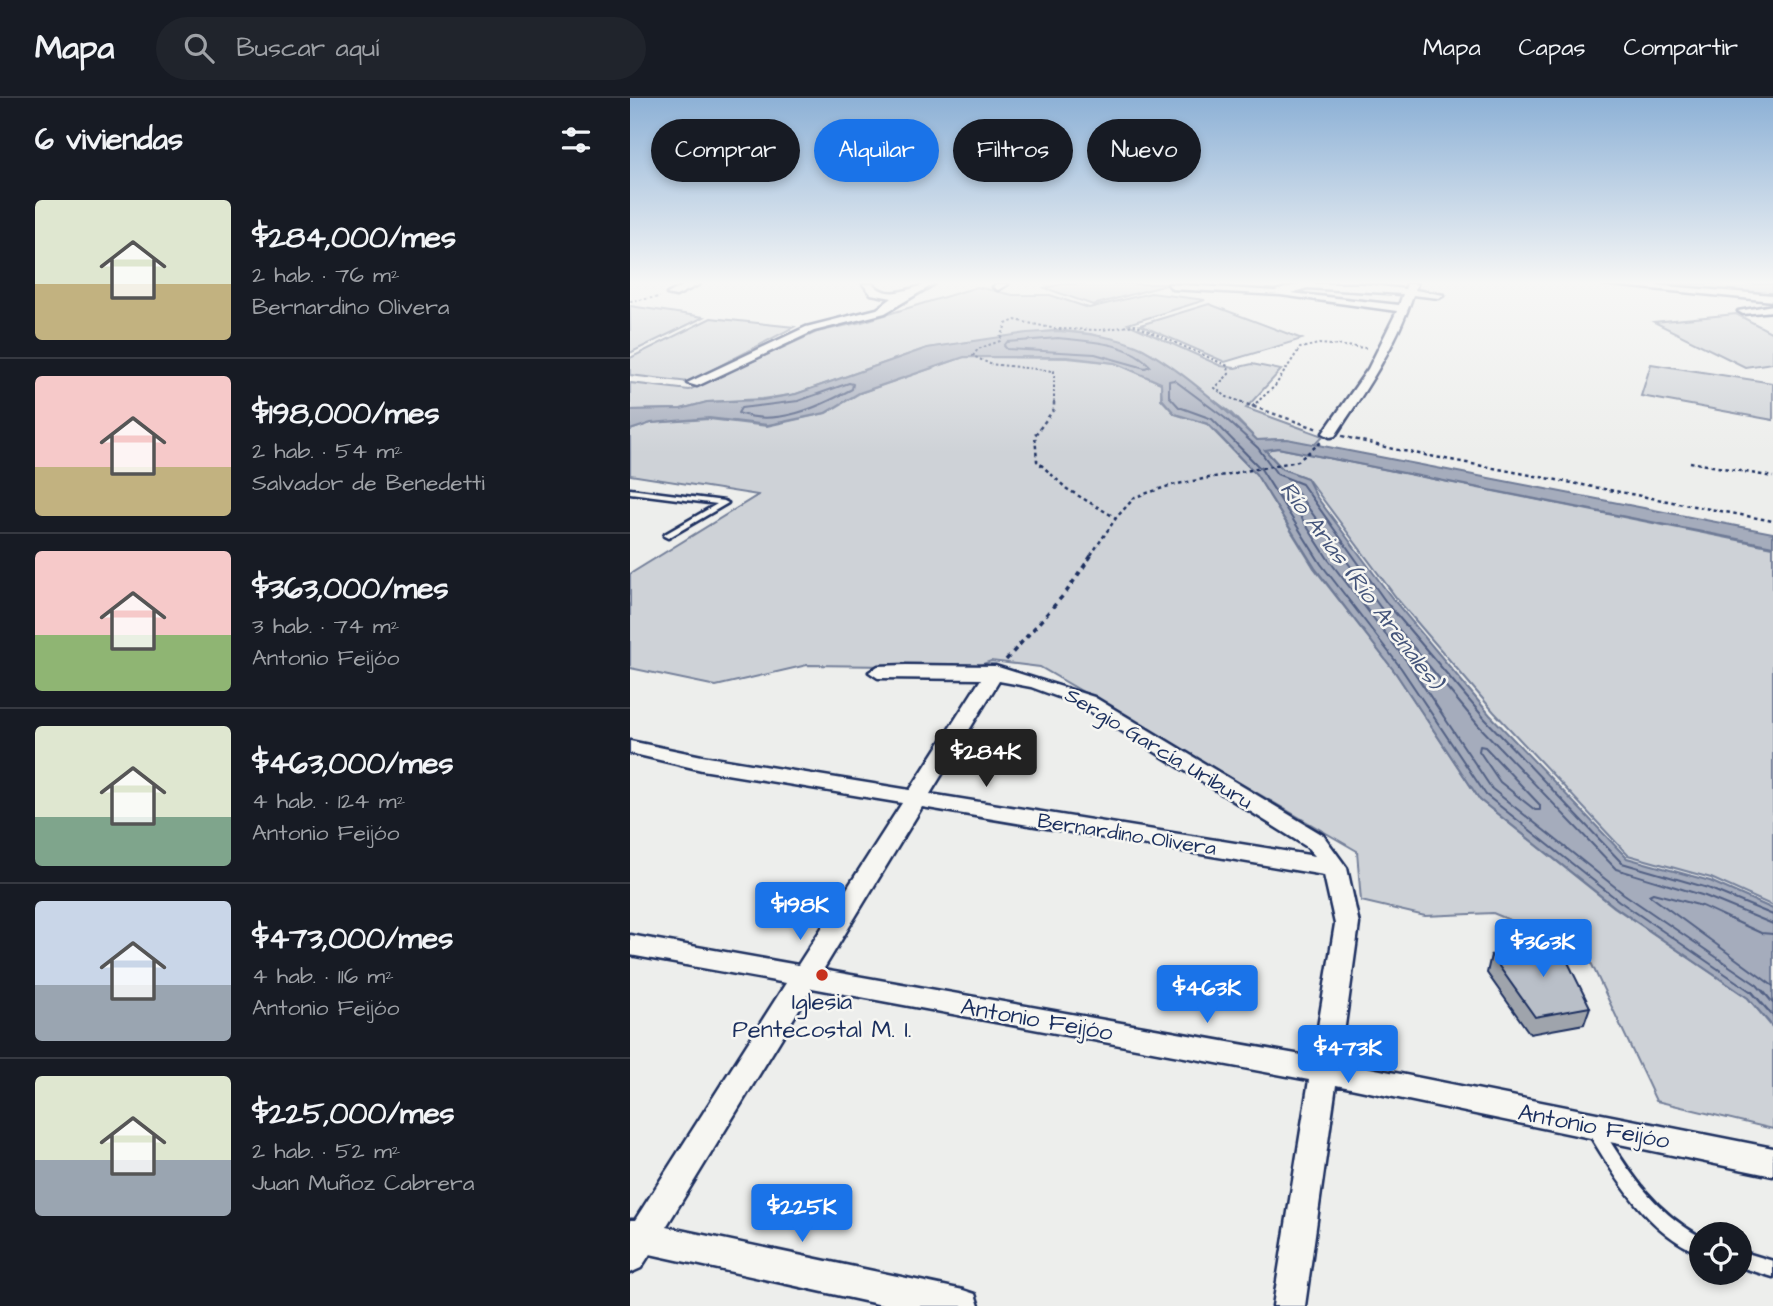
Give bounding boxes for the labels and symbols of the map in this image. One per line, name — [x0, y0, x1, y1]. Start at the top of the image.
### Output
water label: Río Arias (Río Arenales) — [1272, 475, 1452, 699]
street label: Sergio García Uriburu — [1058, 681, 1258, 818]
pin: $284K — [937, 730, 1035, 789]
street label: Bernardino Olivera — [1036, 806, 1219, 863]
pin: $198K — [751, 882, 849, 942]
pin: $363K — [1494, 920, 1592, 979]
pin: $463K — [1158, 965, 1256, 1025]
marker: Iglesia Pentecostal M. I. — [814, 967, 830, 983]
place label: Iglesia Pentecostal M. I. — [733, 985, 911, 1047]
street label: Antonio Feijóo — [958, 990, 1116, 1050]
pin: $473K — [1299, 1026, 1397, 1085]
street label: Antonio Feijóo — [1515, 1096, 1673, 1158]
pin: $225K — [753, 1184, 851, 1244]

